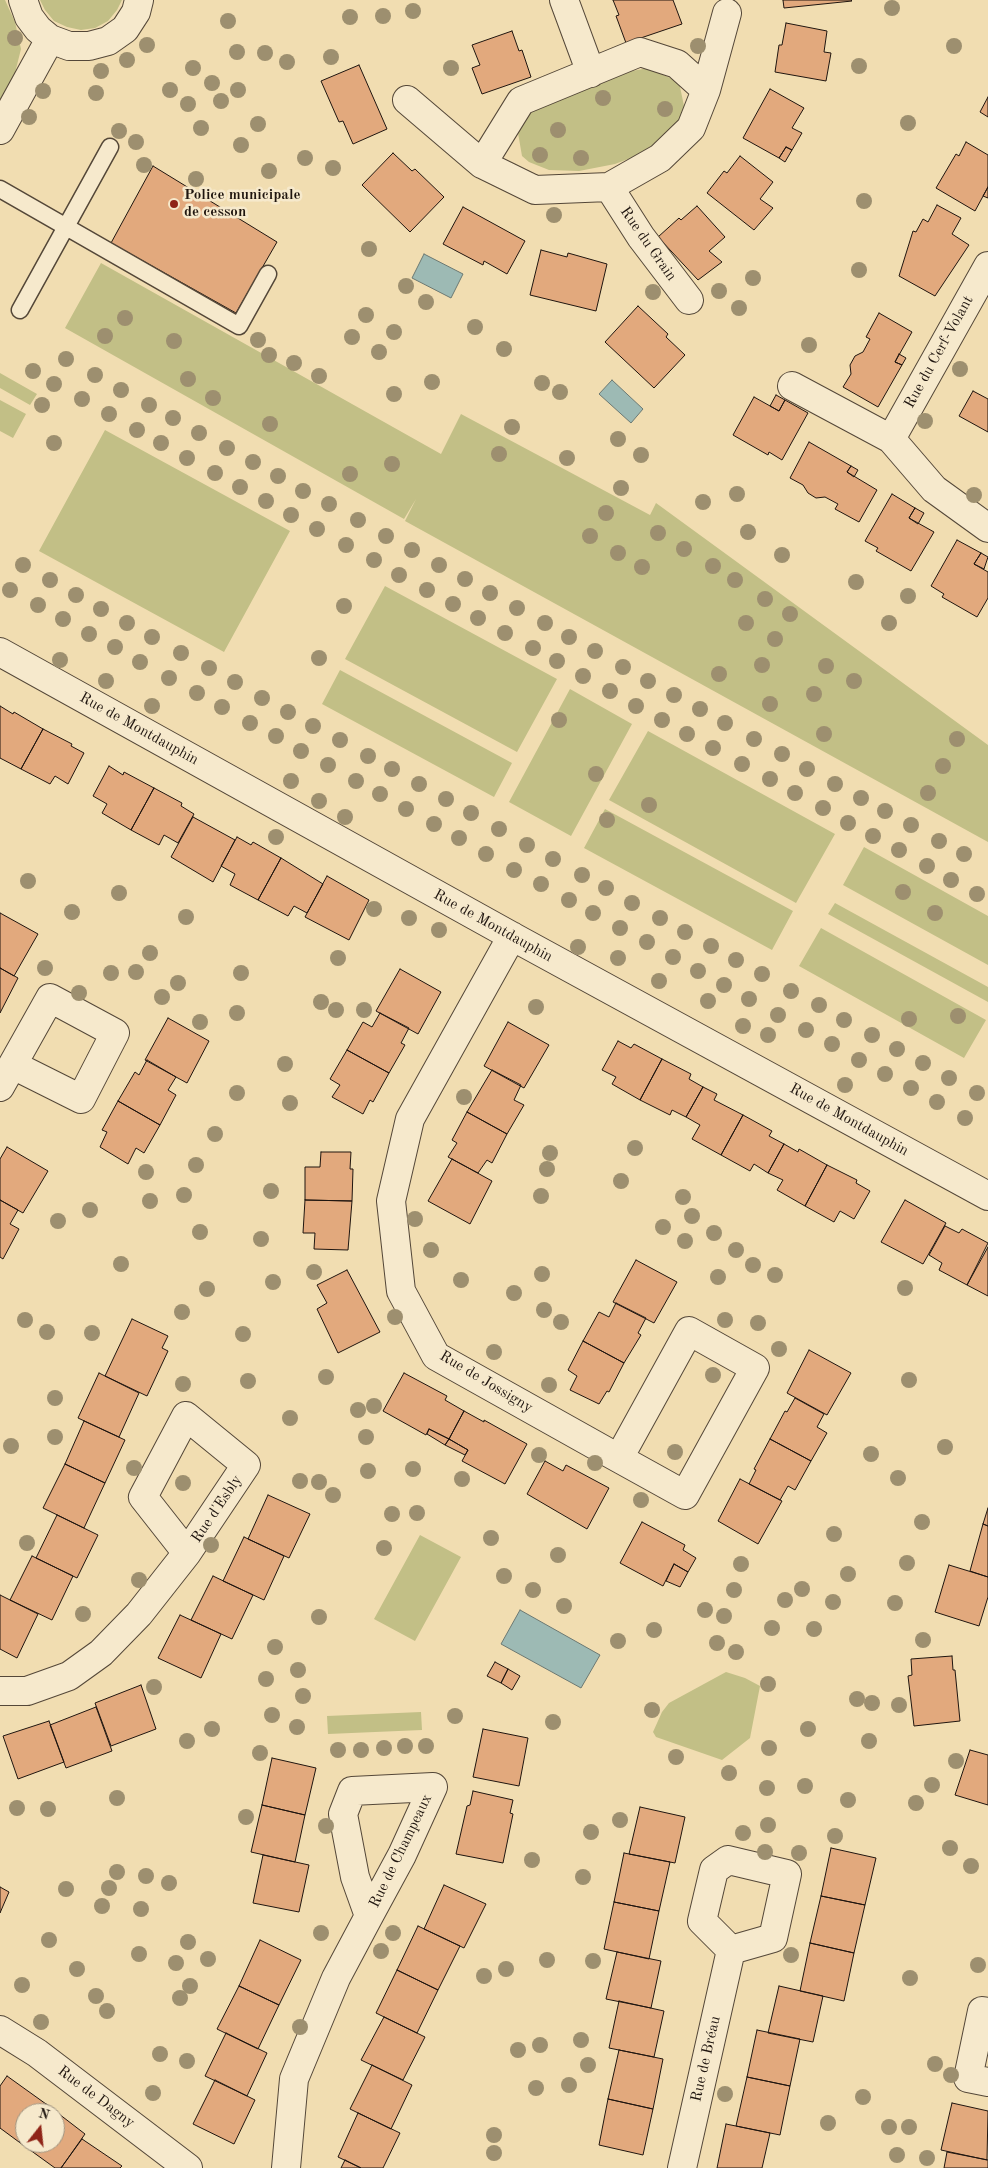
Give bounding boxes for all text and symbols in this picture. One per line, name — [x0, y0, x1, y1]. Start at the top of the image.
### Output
place label: Police municipale de cesson — [184, 186, 301, 221]
marker: Police municipale de cesson — [168, 198, 180, 210]
street label: Rue du Grain — [616, 203, 680, 285]
street label: Rue du Cerf-Volant — [901, 293, 977, 411]
street label: Rue de Montdauphin — [76, 689, 202, 769]
street label: Rue de Montdauphin — [430, 886, 556, 966]
street label: Rue de Montdauphin — [786, 1080, 912, 1160]
street label: Rue de Jossigny — [436, 1347, 536, 1417]
street label: Rue d'Esbly — [188, 1472, 246, 1546]
street label: Rue de Champeaux — [366, 1791, 436, 1911]
street label: Rue de Bréau — [687, 2014, 725, 2104]
street label: Rue de Dagny — [54, 2062, 138, 2132]
north arrow — [15, 2103, 65, 2153]
text: N — [37, 2106, 51, 2123]

